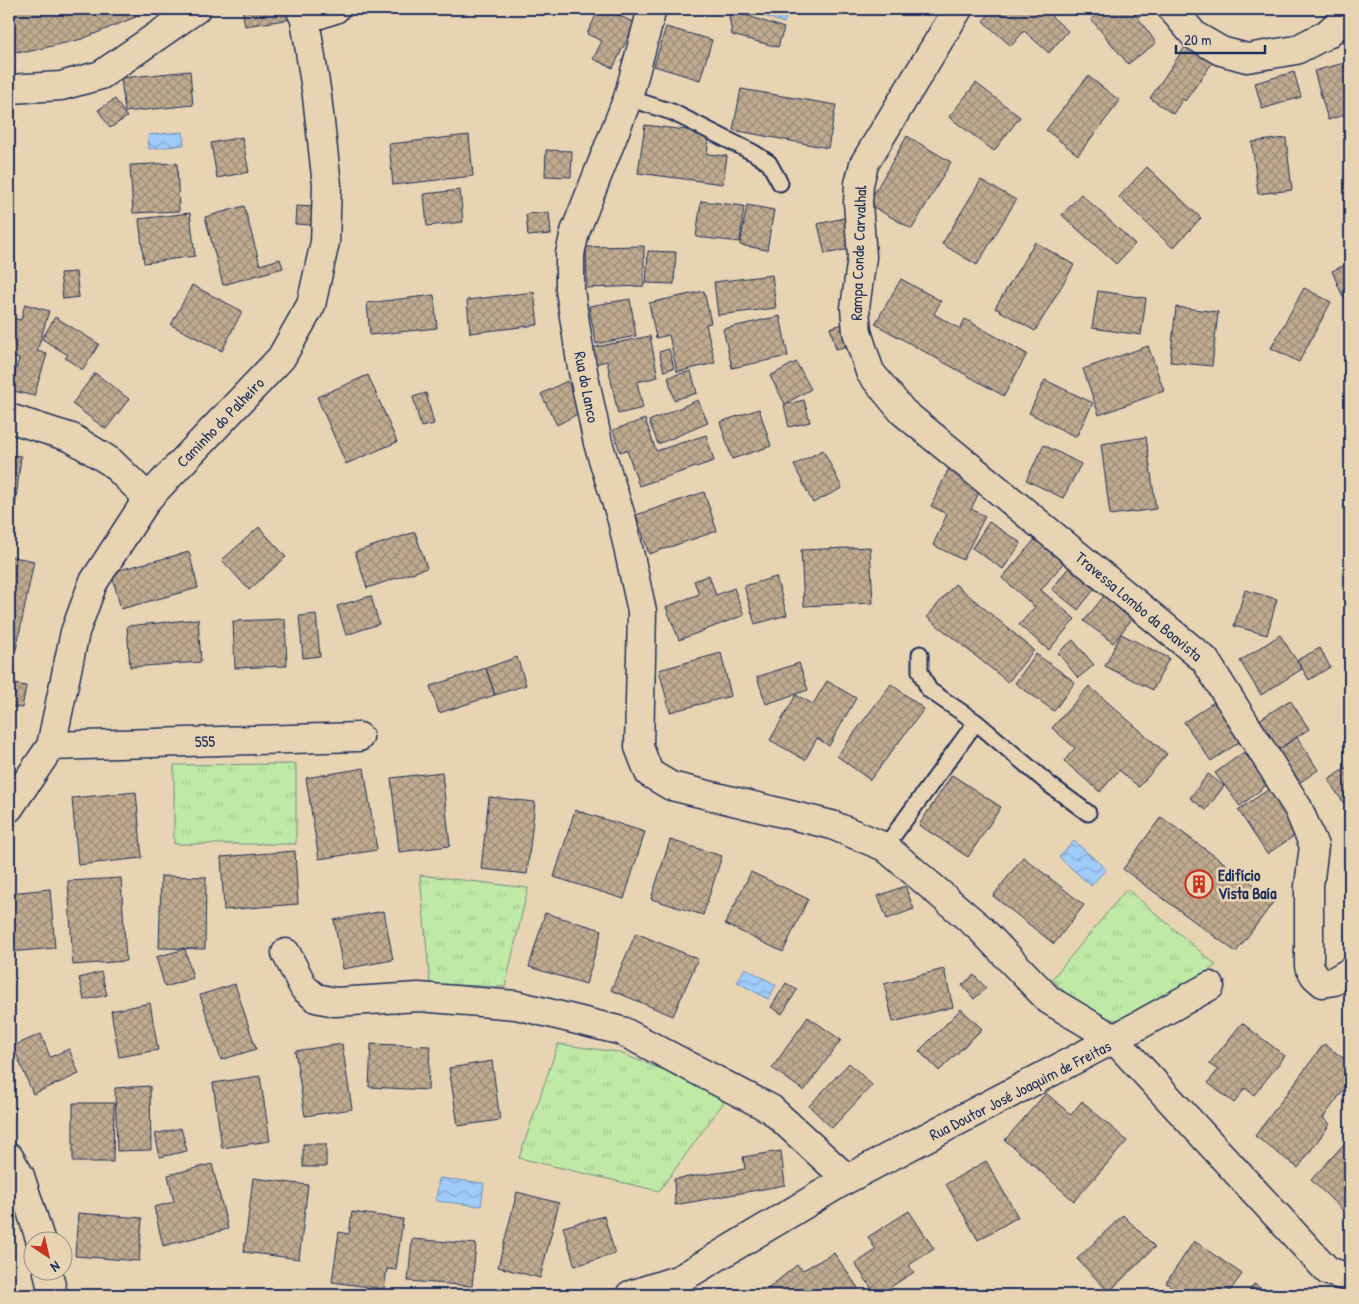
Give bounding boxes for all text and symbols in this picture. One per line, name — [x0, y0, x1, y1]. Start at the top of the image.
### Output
scale bar — [1176, 22, 1265, 54]
text: 20 m — [1184, 29, 1211, 50]
street label: Rampa Conde Carvalhal — [845, 184, 871, 321]
street label: Rua do Lanco — [569, 350, 605, 425]
street label: Caminho do Palheiro — [171, 372, 269, 472]
street label: Travessa Lombo da Boavista — [1071, 546, 1207, 666]
street label: 555 — [194, 730, 216, 752]
place label: Edifício Vista Baía — [1218, 864, 1277, 904]
building icon: Edifício Vista Baía — [1184, 869, 1214, 899]
street label: Rua Doutor José Joaquim de Freitas — [925, 1034, 1115, 1146]
north arrow — [22, 1232, 72, 1282]
text: N — [47, 1257, 64, 1277]

